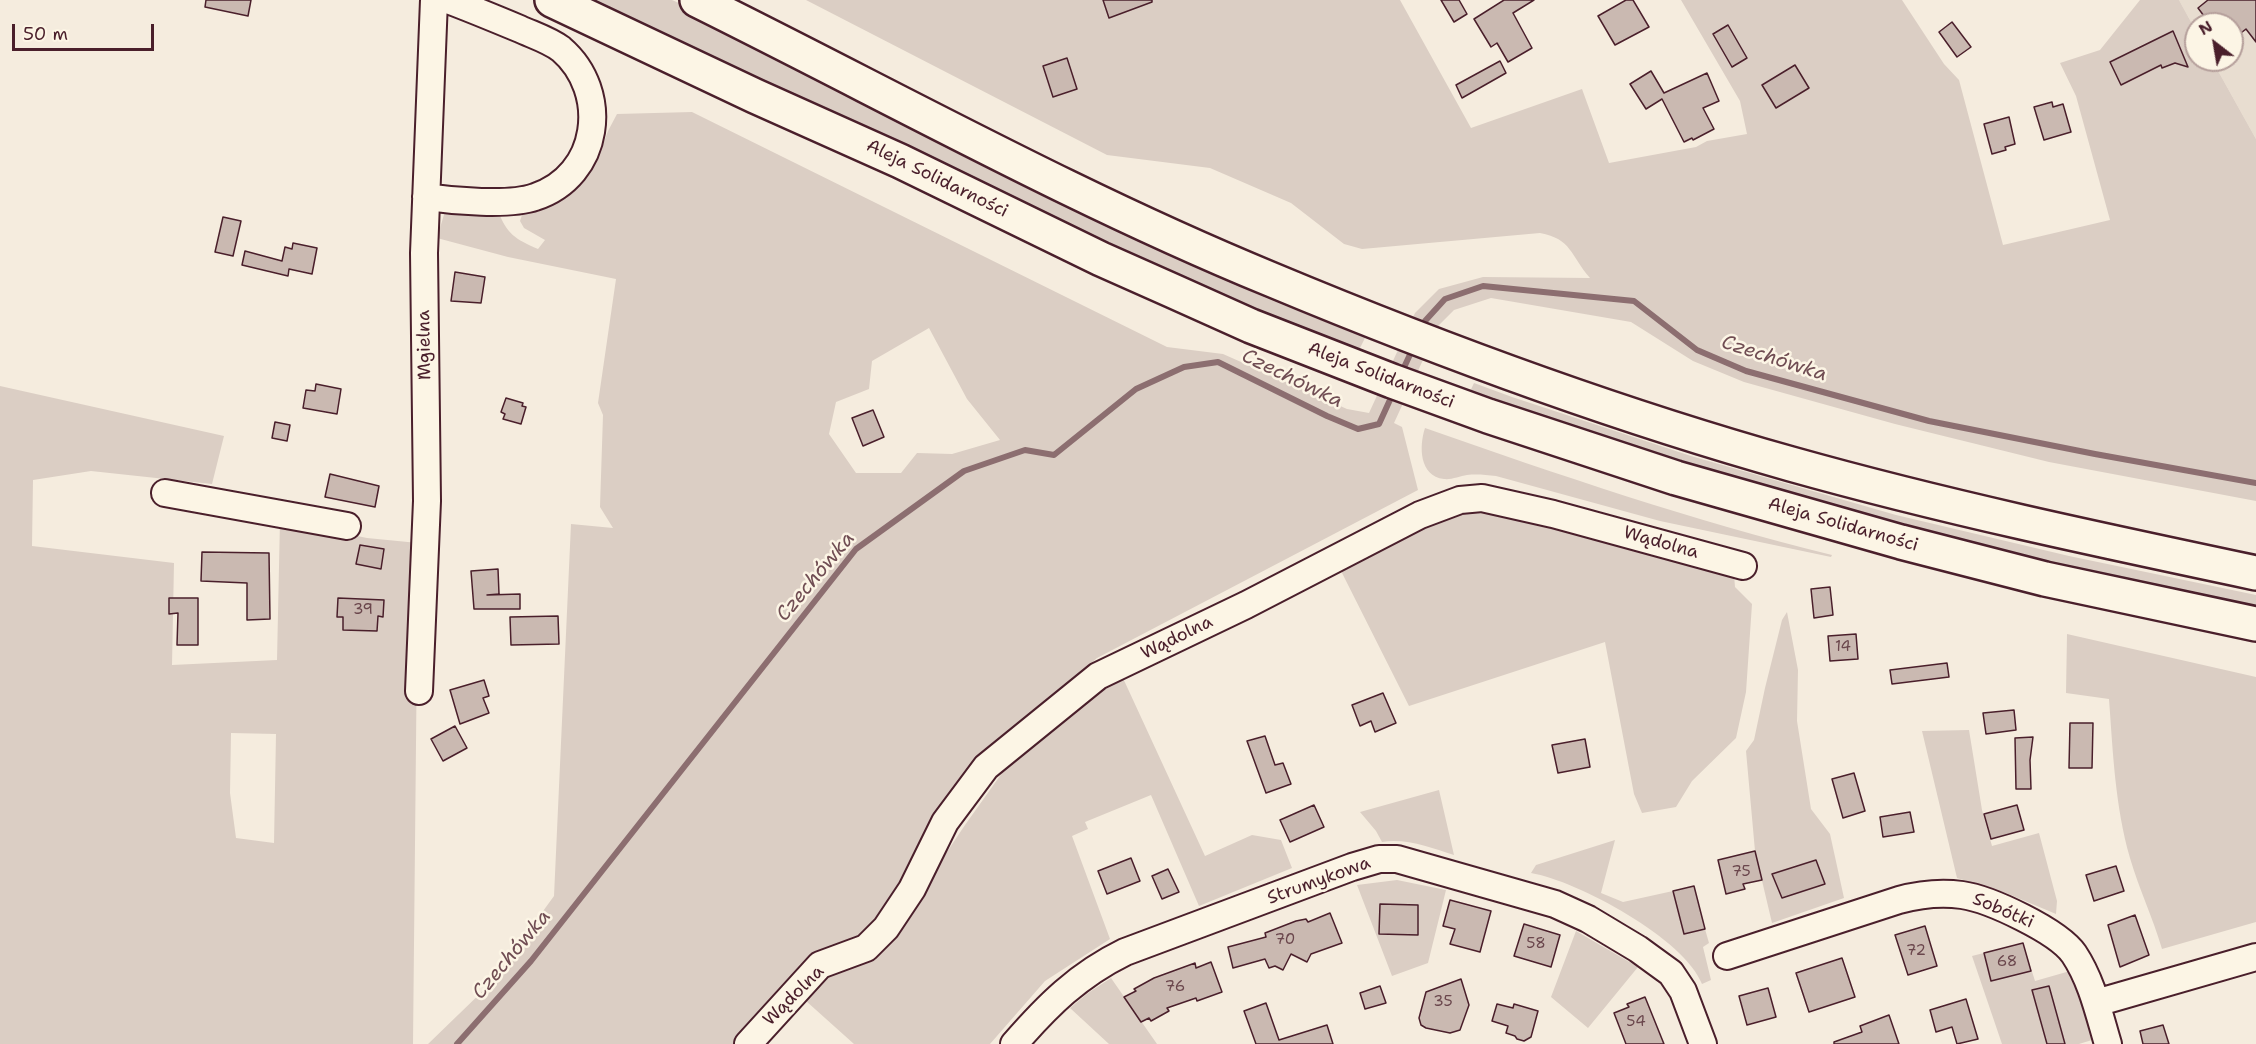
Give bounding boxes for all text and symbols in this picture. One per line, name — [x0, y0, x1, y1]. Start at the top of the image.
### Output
scale bar — [15, 12, 158, 50]
north arrow — [2184, 12, 2244, 72]
text: N — [2195, 16, 2216, 40]
text: 50 m — [23, 22, 68, 46]
street label: Aleja Solidarności — [863, 135, 1011, 223]
street label: Mgielna — [414, 310, 436, 380]
water label: Czechówka — [1718, 331, 1830, 387]
street label: Aleja Solidarności — [1305, 338, 1457, 414]
water label: Czechówka — [1237, 344, 1347, 414]
street label: Aleja Solidarności — [1765, 493, 1921, 557]
street label: Wądolna — [1621, 522, 1701, 564]
water label: Czechówka — [772, 527, 860, 627]
house number: 39 — [353, 601, 373, 619]
street label: Wądolna — [1138, 611, 1216, 665]
house number: 14 — [1835, 638, 1851, 656]
street label: Strumykowa — [1264, 852, 1374, 910]
house number: 75 — [1731, 863, 1751, 881]
street label: Sobótki — [1969, 888, 2037, 934]
water label: Czechówka — [468, 905, 556, 1005]
house number: 70 — [1275, 931, 1295, 949]
house number: 58 — [1526, 935, 1546, 953]
house number: 72 — [1906, 942, 1926, 960]
house number: 68 — [1997, 953, 2017, 971]
street label: Wądolna — [759, 961, 829, 1031]
house number: 76 — [1165, 978, 1185, 996]
house number: 35 — [1433, 993, 1453, 1011]
house number: 54 — [1626, 1013, 1646, 1031]

